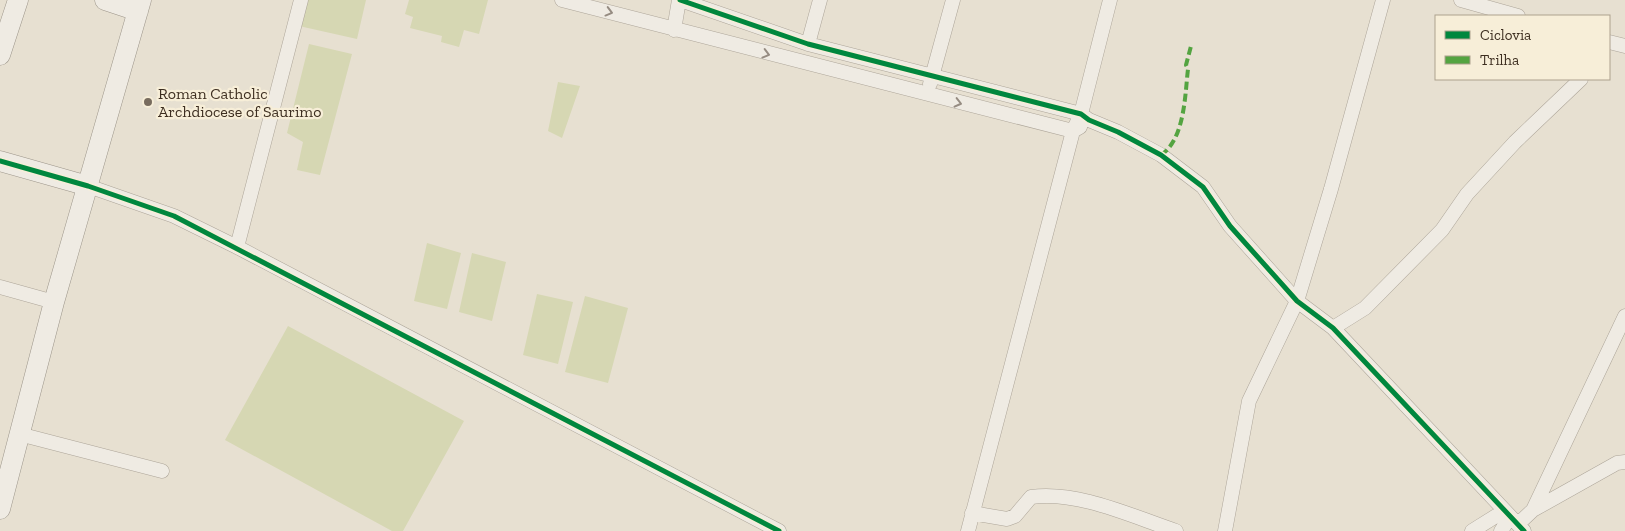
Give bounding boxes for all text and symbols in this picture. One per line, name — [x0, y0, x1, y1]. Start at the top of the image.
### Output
one-way arrow — [605, 7, 613, 17]
legend — [1435, 15, 1610, 80]
text: Ciclovia — [1480, 26, 1531, 44]
one-way arrow — [762, 48, 770, 58]
text: Trilha — [1480, 51, 1519, 69]
place label: Roman Catholic Archdiocese of Saurimo — [158, 84, 321, 121]
marker: Roman Catholic Archdiocese of Saurimo — [142, 96, 154, 108]
one-way arrow — [953, 97, 962, 108]

